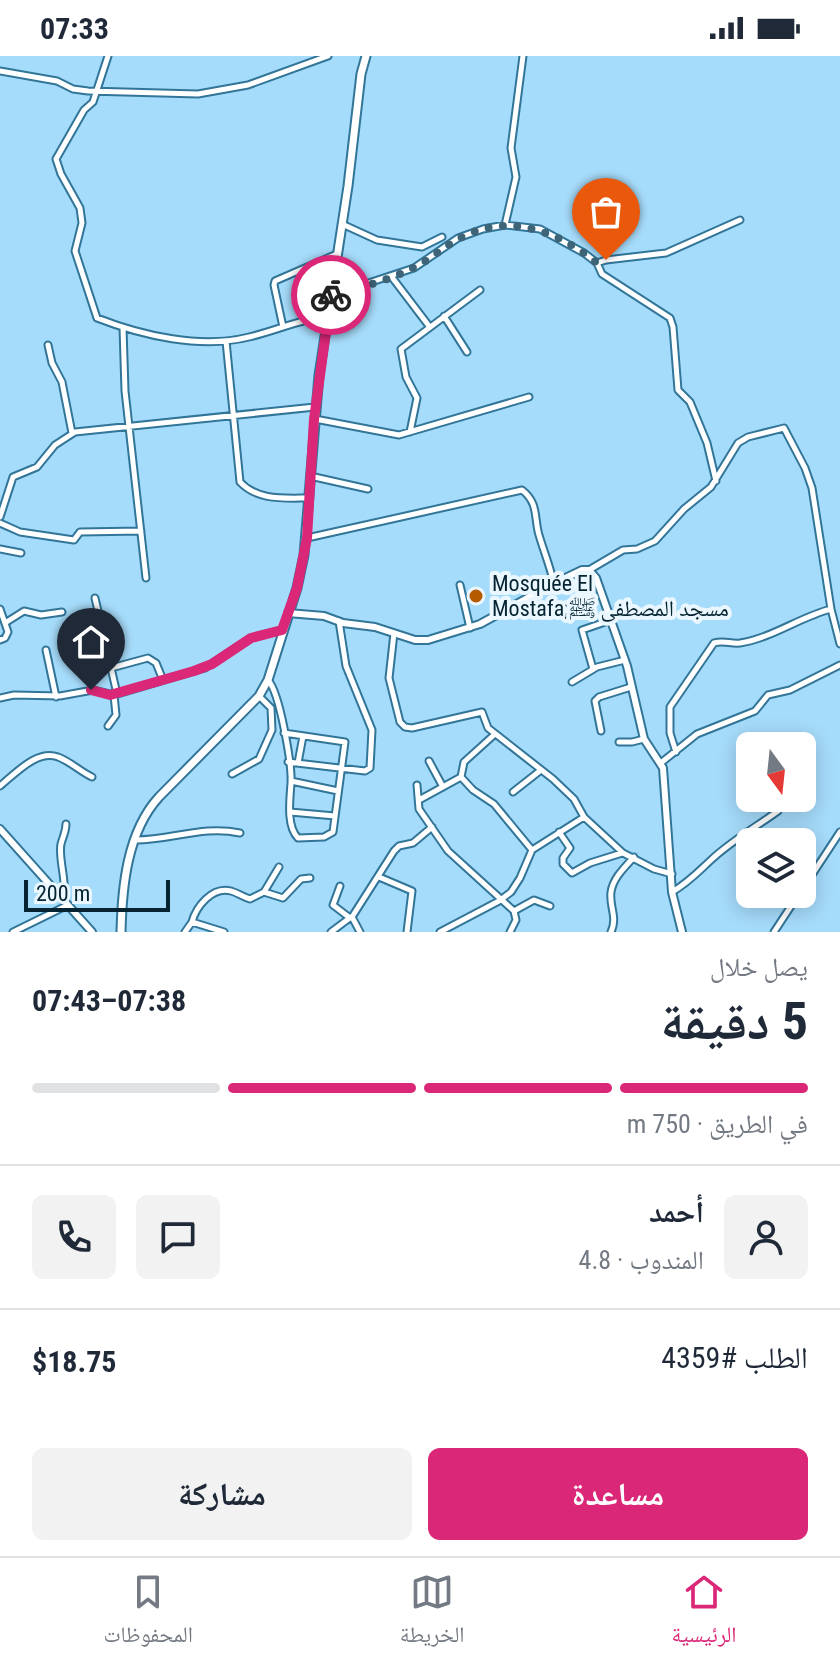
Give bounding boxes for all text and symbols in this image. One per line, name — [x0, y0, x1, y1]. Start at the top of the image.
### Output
text: 07:33 — [40, 11, 109, 46]
pin — [572, 178, 640, 260]
icon: bag — [584, 190, 628, 234]
courier — [291, 255, 371, 335]
icon: bike — [309, 273, 353, 317]
place label: Mosquée El Mostafa;مسجد المصطفى ﷺ — [492, 571, 729, 622]
marker: Mosquée El Mostafa;مسجد المصطفى ﷺ — [467, 587, 485, 605]
pin — [57, 608, 125, 690]
icon: home — [69, 620, 113, 664]
north arrow — [736, 732, 816, 812]
map controls — [736, 732, 816, 908]
button: layers — [736, 828, 816, 908]
scale bar — [24, 876, 170, 912]
text: 200 m — [36, 881, 90, 906]
text: يصل خلال — [710, 952, 808, 982]
text: 07:38–07:43 — [32, 983, 186, 1018]
text: 5 دقيقة — [661, 991, 808, 1052]
text: في الطريق · 750 m — [627, 1109, 808, 1139]
text: أحمد — [649, 1194, 704, 1229]
button: phone — [32, 1195, 116, 1279]
button: chat — [136, 1195, 220, 1279]
button: person — [724, 1195, 808, 1279]
text: المندوب · 4.8 — [579, 1245, 704, 1275]
text: الطلب #4359 — [661, 1340, 808, 1375]
text: $18.75 — [32, 1344, 117, 1379]
button: مشاركة — [32, 1448, 412, 1540]
button: مساعدة — [428, 1448, 808, 1540]
tab: المحفوظات — [103, 1570, 193, 1656]
tab: الخريطة — [400, 1570, 465, 1656]
tab: الرئيسية — [671, 1570, 737, 1656]

